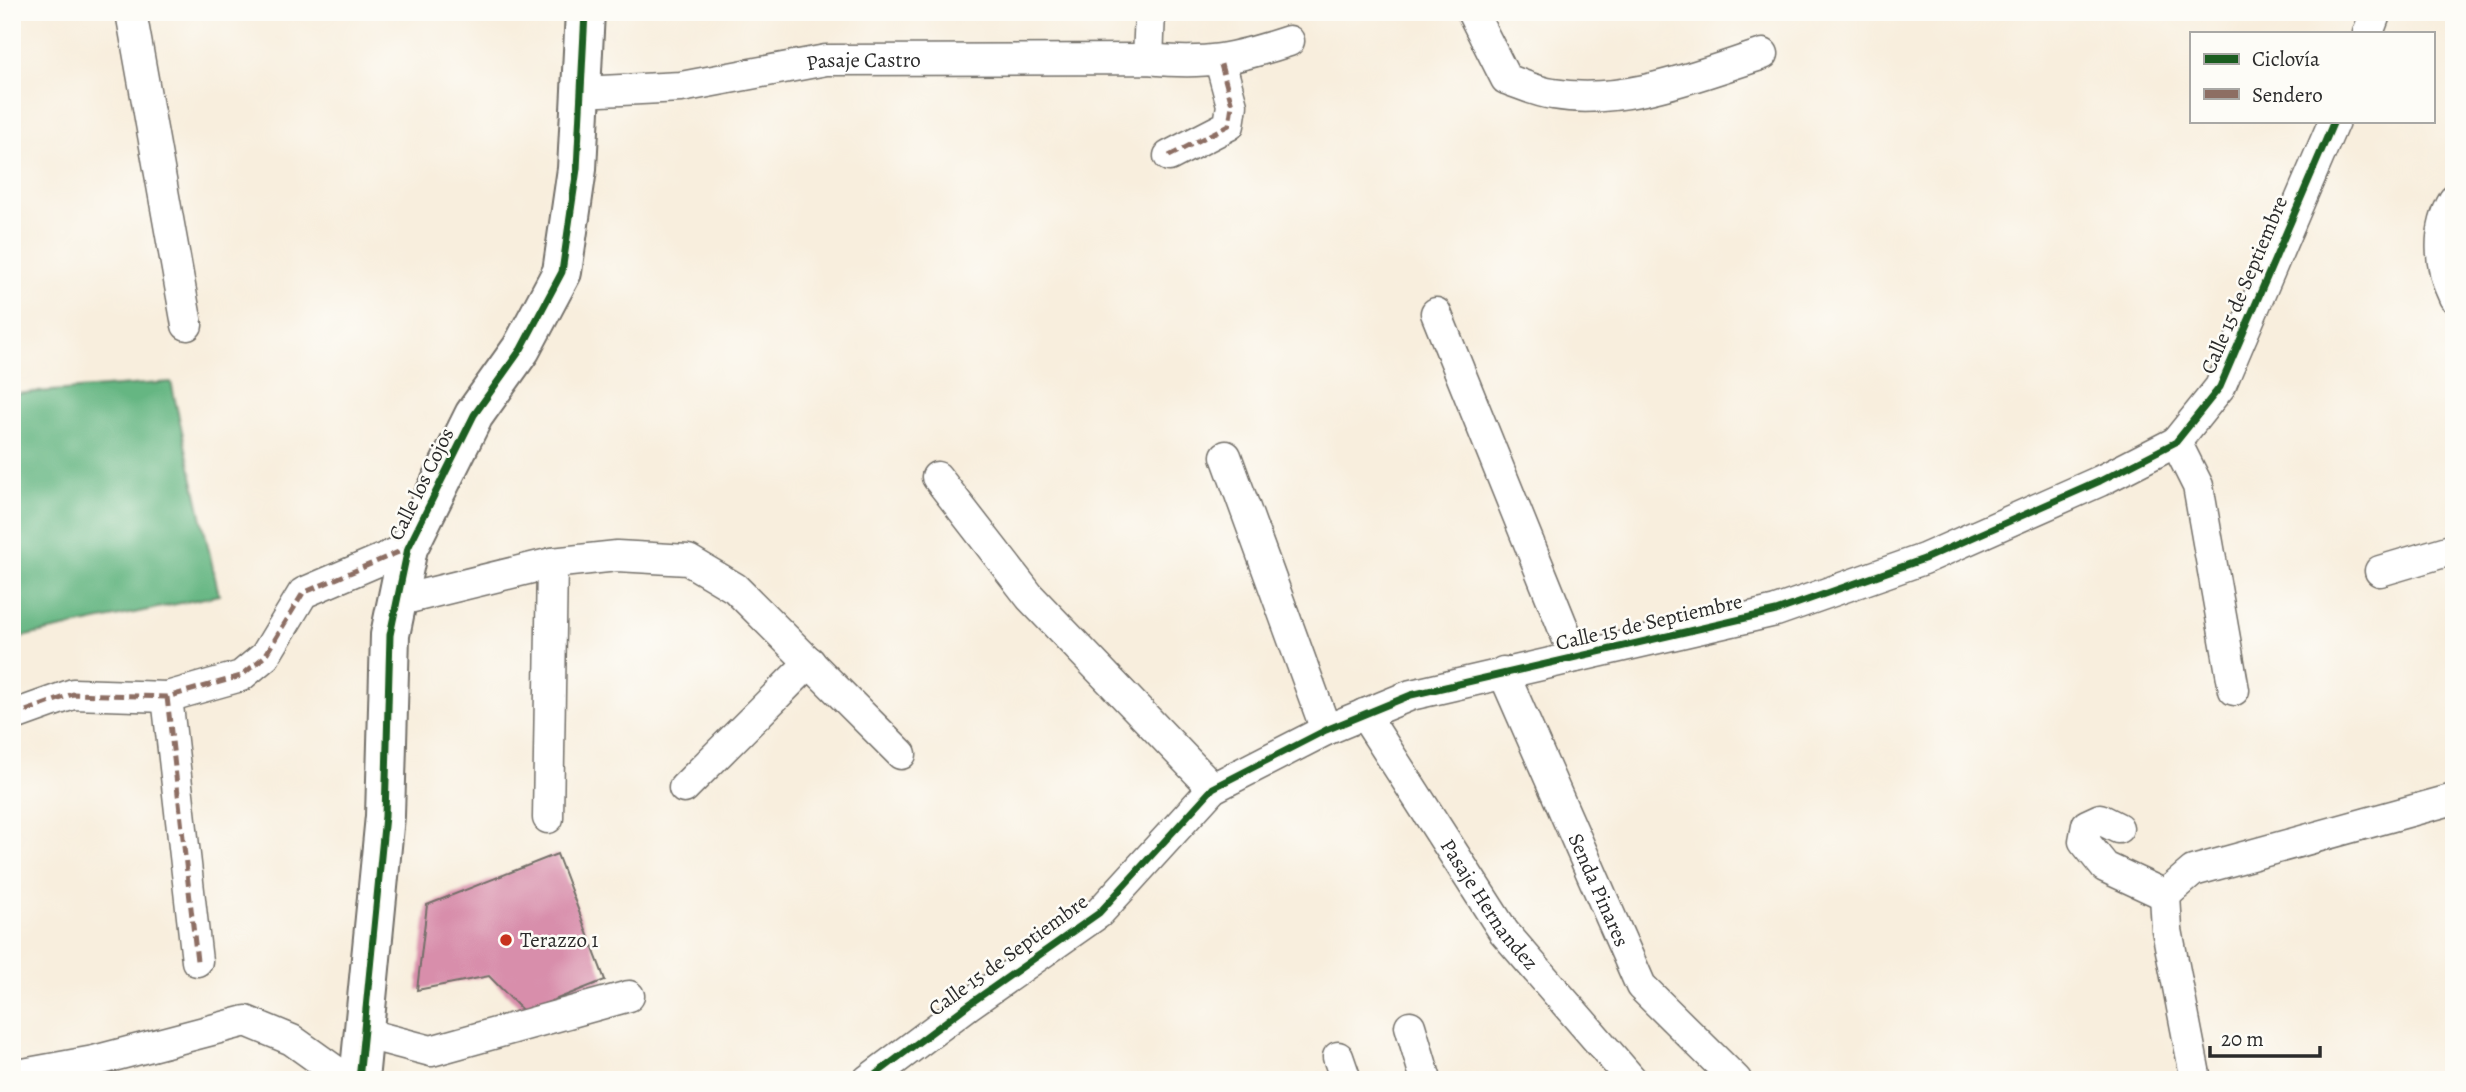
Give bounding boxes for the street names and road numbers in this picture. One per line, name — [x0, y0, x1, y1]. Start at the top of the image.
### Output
street label: Pasaje Castro — [804, 46, 921, 77]
street label: Calle 15 de Septiembre — [2194, 192, 2294, 378]
street label: Calle los Cojos — [382, 423, 460, 545]
street label: Calle 15 de Septiembre — [1553, 587, 1745, 657]
street label: Senda Pinares — [1562, 829, 1636, 951]
street label: Pasaje Hernandez — [1434, 833, 1545, 976]
street label: Calle 15 de Septiembre — [923, 888, 1093, 1022]

